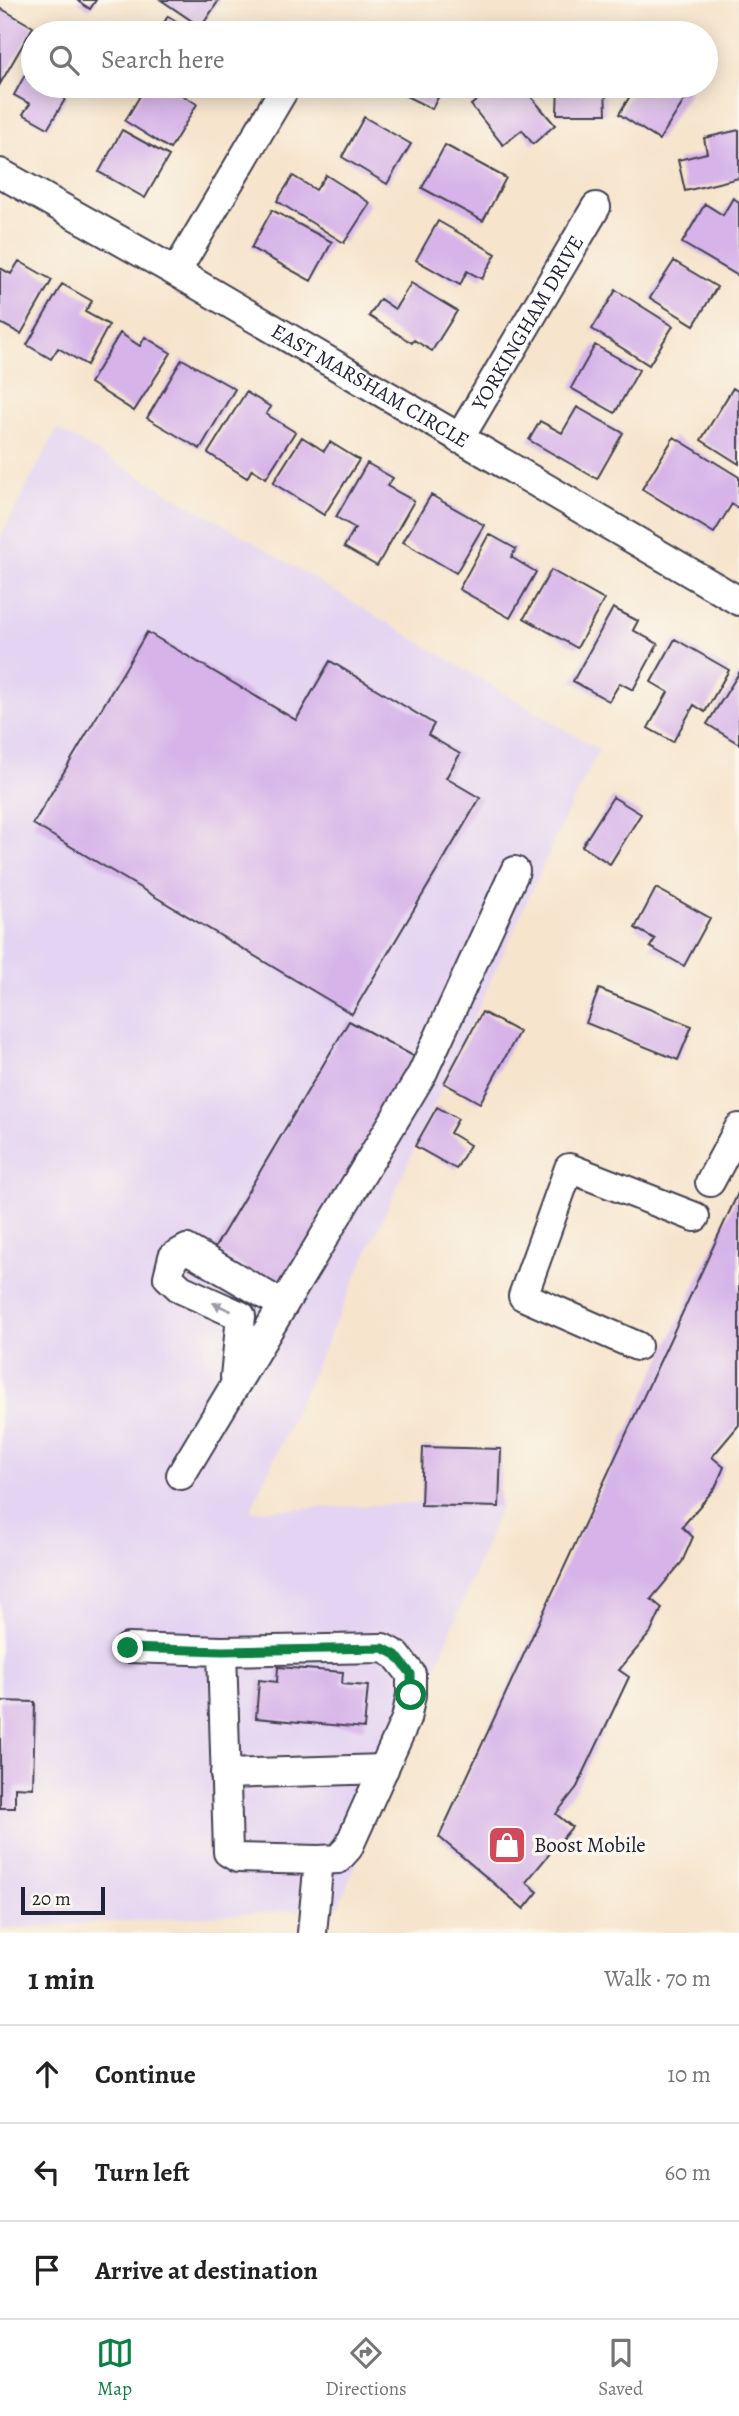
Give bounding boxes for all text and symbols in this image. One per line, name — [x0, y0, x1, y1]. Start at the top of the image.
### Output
search box — [21, 21, 718, 98]
icon: search — [45, 41, 83, 79]
text: Search here — [101, 42, 225, 77]
street label: YORKINGHAM DRIVE — [465, 230, 590, 416]
street label: EAST MARSHAM CIRCLE — [266, 317, 474, 454]
one-way arrow — [211, 1301, 232, 1312]
route end — [112, 1632, 143, 1663]
route start — [395, 1679, 426, 1710]
shop icon: Boost Mobile — [486, 1824, 528, 1866]
place label: Boost Mobile — [534, 1831, 646, 1859]
scale bar — [21, 1884, 105, 1916]
text: 20 m — [32, 1886, 71, 1912]
text: 1 min — [28, 1959, 95, 1999]
text: Walk · 70 m — [604, 1963, 711, 1994]
icon: ahead — [28, 2055, 66, 2093]
text: Continue — [95, 2057, 196, 2092]
text: 10 m — [667, 2059, 711, 2090]
icon: left — [28, 2153, 66, 2191]
text: Turn left — [95, 2155, 190, 2190]
text: 60 m — [664, 2157, 711, 2188]
icon: arrive — [28, 2251, 66, 2289]
text: Arrive at destination — [95, 2253, 318, 2288]
tab: Map — [96, 2334, 134, 2402]
tab: Directions — [325, 2334, 407, 2402]
tab: Saved — [598, 2334, 643, 2402]

